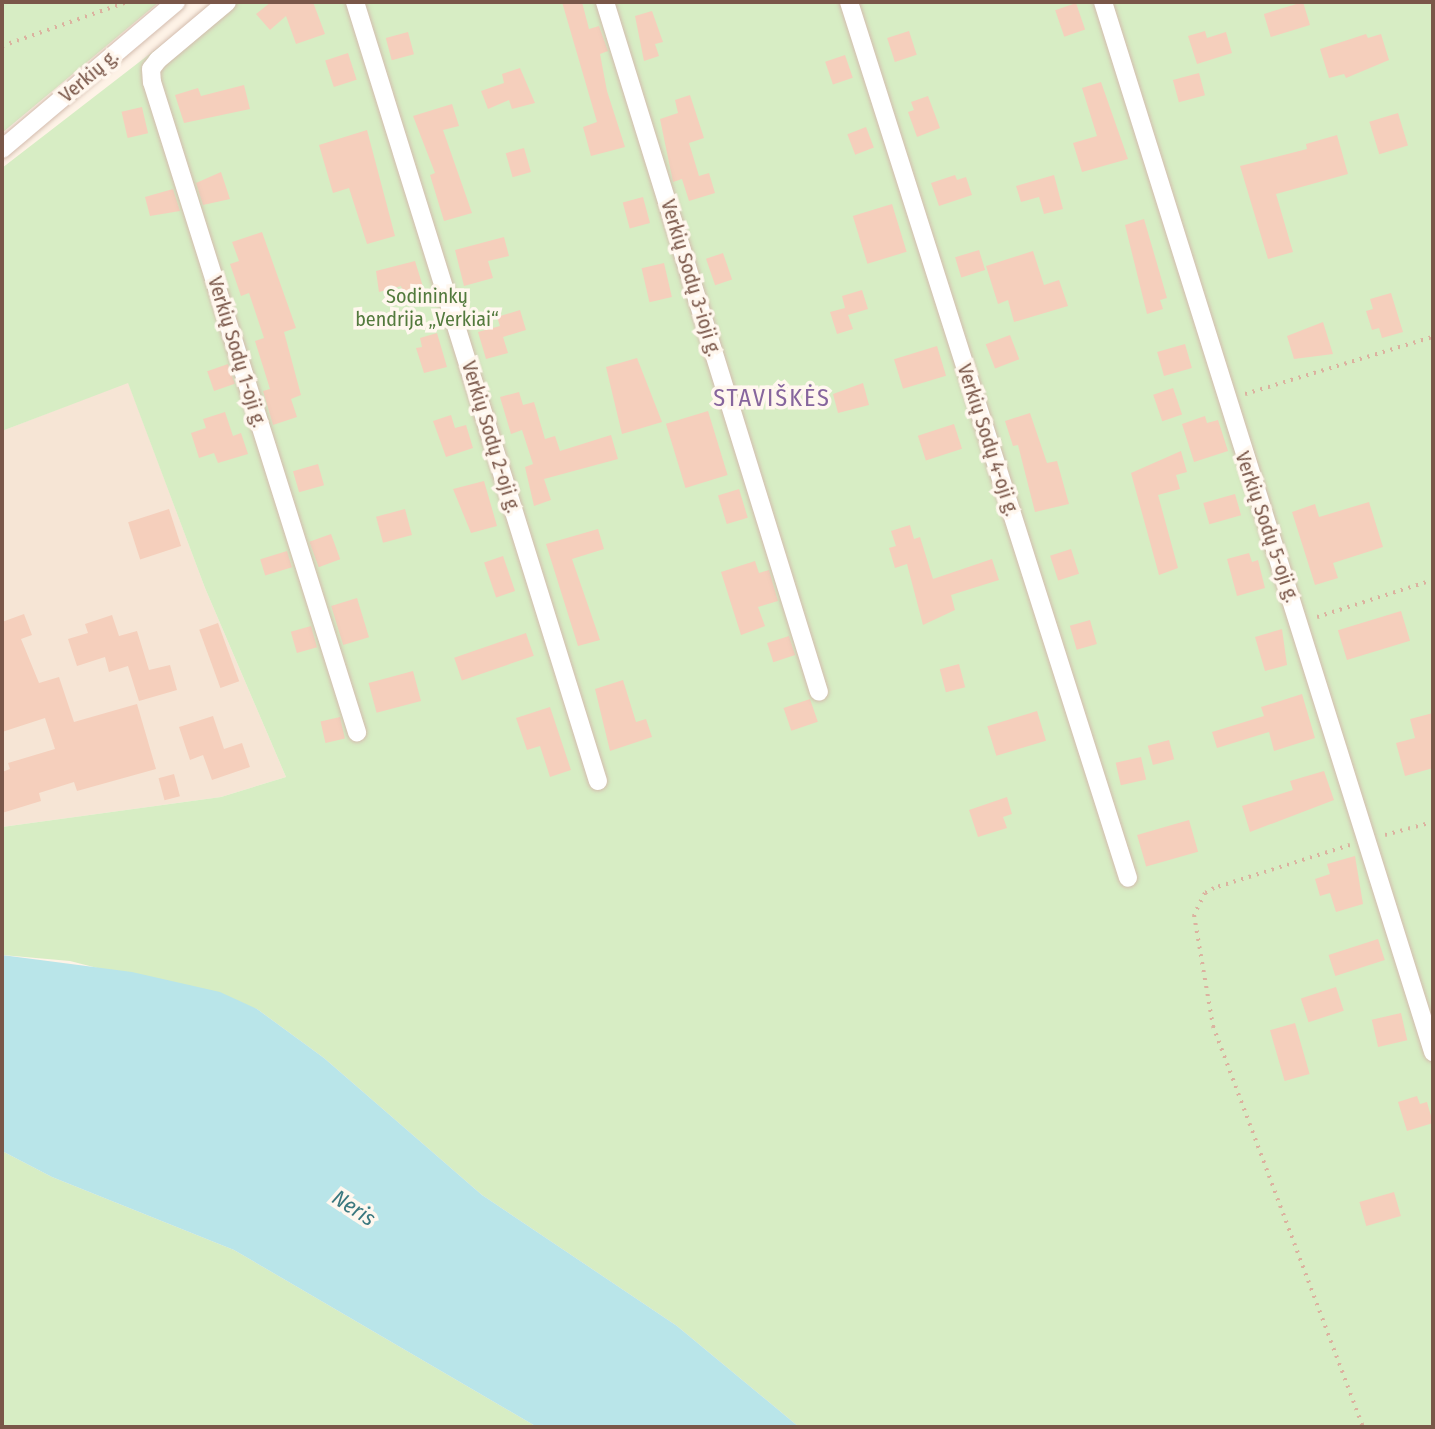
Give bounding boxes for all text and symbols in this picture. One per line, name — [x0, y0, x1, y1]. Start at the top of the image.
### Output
street label: Verkių g. — [55, 44, 123, 108]
street label: Verkių Sodų 3-ioji g. — [656, 197, 726, 359]
street label: Verkių Sodų 1-oji g. — [203, 274, 271, 430]
park label: Sodininkų bendrija „Verkiai“ — [355, 285, 499, 332]
street label: Verkių Sodų 2-oji g. — [456, 358, 526, 516]
street label: Verkių Sodų 4-oji g. — [952, 361, 1024, 519]
district label: STAVIŠKĖS — [713, 385, 831, 413]
street label: Verkių Sodų 5-oji g. — [1230, 448, 1304, 606]
water label: Neris — [327, 1184, 381, 1232]

